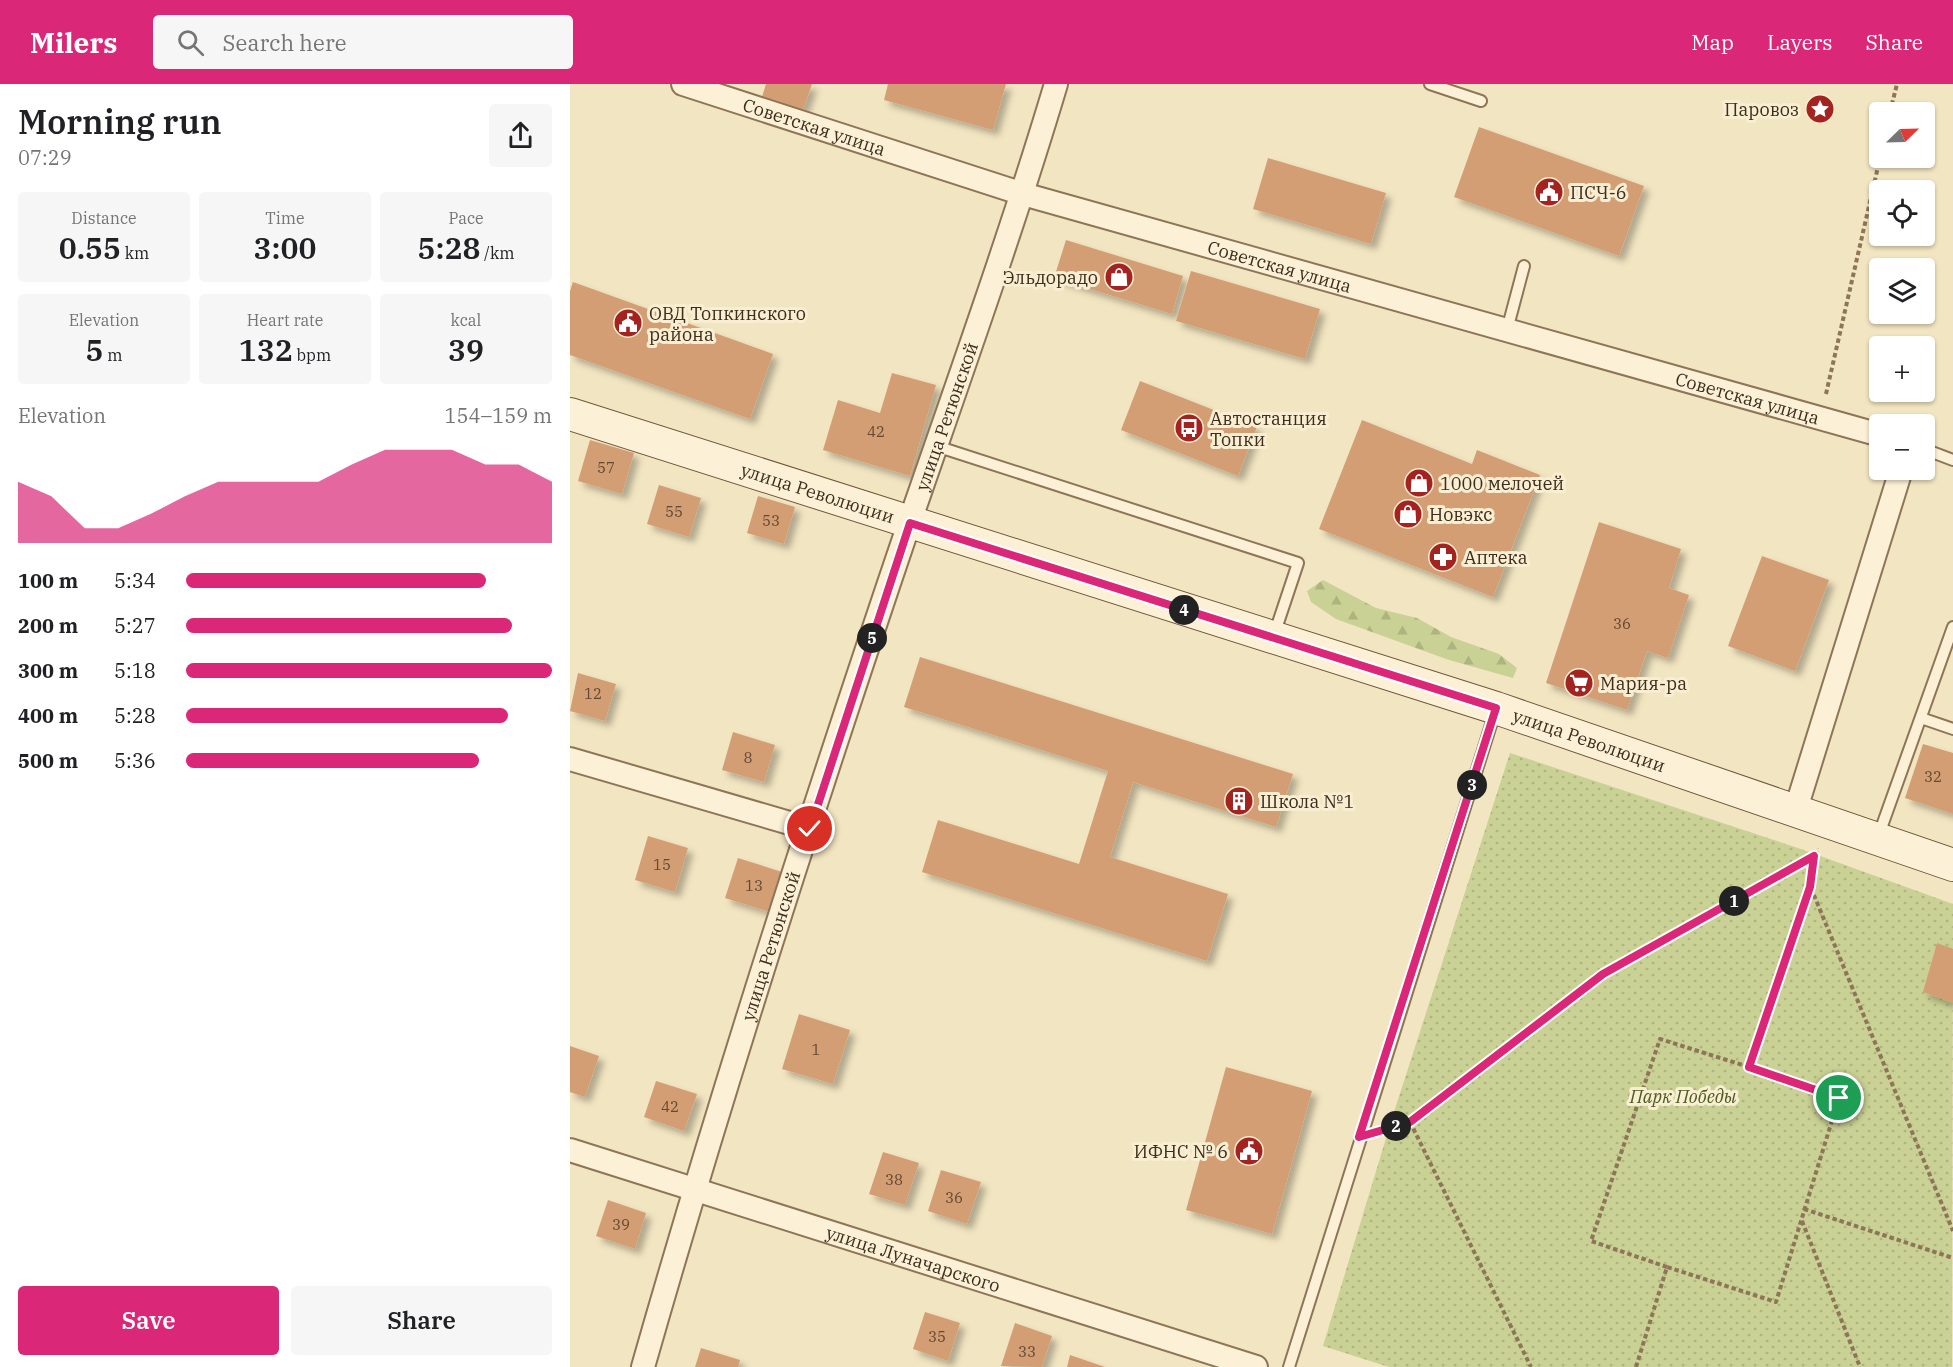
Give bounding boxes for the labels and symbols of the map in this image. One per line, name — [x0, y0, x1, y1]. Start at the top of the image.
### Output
street label: Советская улица — [740, 93, 889, 160]
place icon: Паровоз — [1804, 93, 1836, 125]
place label: Паровоз — [1724, 98, 1799, 121]
north arrow — [1869, 102, 1935, 168]
public building icon: ПСЧ-6 — [1533, 176, 1565, 208]
place label: ПСЧ-6 — [1570, 181, 1627, 204]
street label: Советская улица — [1205, 235, 1354, 297]
shop icon: Эльдорадо — [1103, 261, 1135, 293]
place label: Эльдорадо — [1003, 266, 1098, 289]
place label: ОВД Топкинского района — [649, 302, 806, 346]
public building icon: ОВД Топкинского района — [612, 307, 644, 339]
street label: улица Ретюнской — [910, 339, 983, 494]
street label: Советская улица — [1673, 367, 1822, 429]
place label: Автостанция Топки — [1210, 407, 1327, 451]
bus stop icon: Автостанция Топки — [1173, 412, 1205, 444]
house number: 42 — [867, 422, 885, 441]
house number: 57 — [597, 458, 615, 477]
street label: улица Революции — [738, 458, 897, 528]
shop icon: 1000 мелочей — [1403, 467, 1435, 499]
place label: 1000 мелочей — [1440, 472, 1564, 495]
shop icon: Новэкс — [1392, 498, 1424, 530]
house number: 55 — [665, 502, 683, 521]
place label: Новэкс — [1429, 503, 1492, 526]
house number: 53 — [762, 511, 780, 530]
pharmacy icon: Аптека — [1427, 541, 1459, 573]
place label: Аптека — [1464, 546, 1528, 569]
pin: 4 — [1169, 595, 1199, 625]
house number: 36 — [1613, 614, 1631, 633]
pin: 5 — [857, 623, 887, 653]
supermarket icon: Мария-ра — [1563, 667, 1595, 699]
place label: Мария-ра — [1600, 672, 1687, 695]
house number: 12 — [584, 684, 602, 703]
street label: улица Революции — [1510, 703, 1668, 777]
house number: 8 — [743, 748, 753, 767]
house number: 32 — [1924, 767, 1942, 786]
pin: 3 — [1457, 770, 1487, 800]
building icon: Школа №1 — [1223, 785, 1255, 817]
place label: Школа №1 — [1260, 790, 1354, 813]
pin — [784, 803, 835, 854]
house number: 15 — [653, 855, 671, 874]
street label: улица Ретюнской — [736, 868, 805, 1024]
house number: 13 — [745, 876, 763, 895]
pin: 1 — [1719, 886, 1749, 916]
house number: 1 — [811, 1040, 821, 1059]
pin — [1813, 1072, 1864, 1123]
park label: Парк Победы — [1629, 1085, 1737, 1108]
house number: 42 — [661, 1097, 679, 1116]
pin: 2 — [1381, 1111, 1411, 1141]
public building icon: ИФНС № 6 — [1233, 1135, 1265, 1167]
place label: ИФНС № 6 — [1134, 1140, 1228, 1163]
house number: 38 — [885, 1170, 903, 1189]
house number: 36 — [945, 1188, 963, 1207]
house number: 39 — [612, 1215, 630, 1234]
street label: улица Луначарского — [823, 1220, 1003, 1297]
house number: 35 — [928, 1327, 946, 1346]
house number: 33 — [1018, 1342, 1036, 1361]

